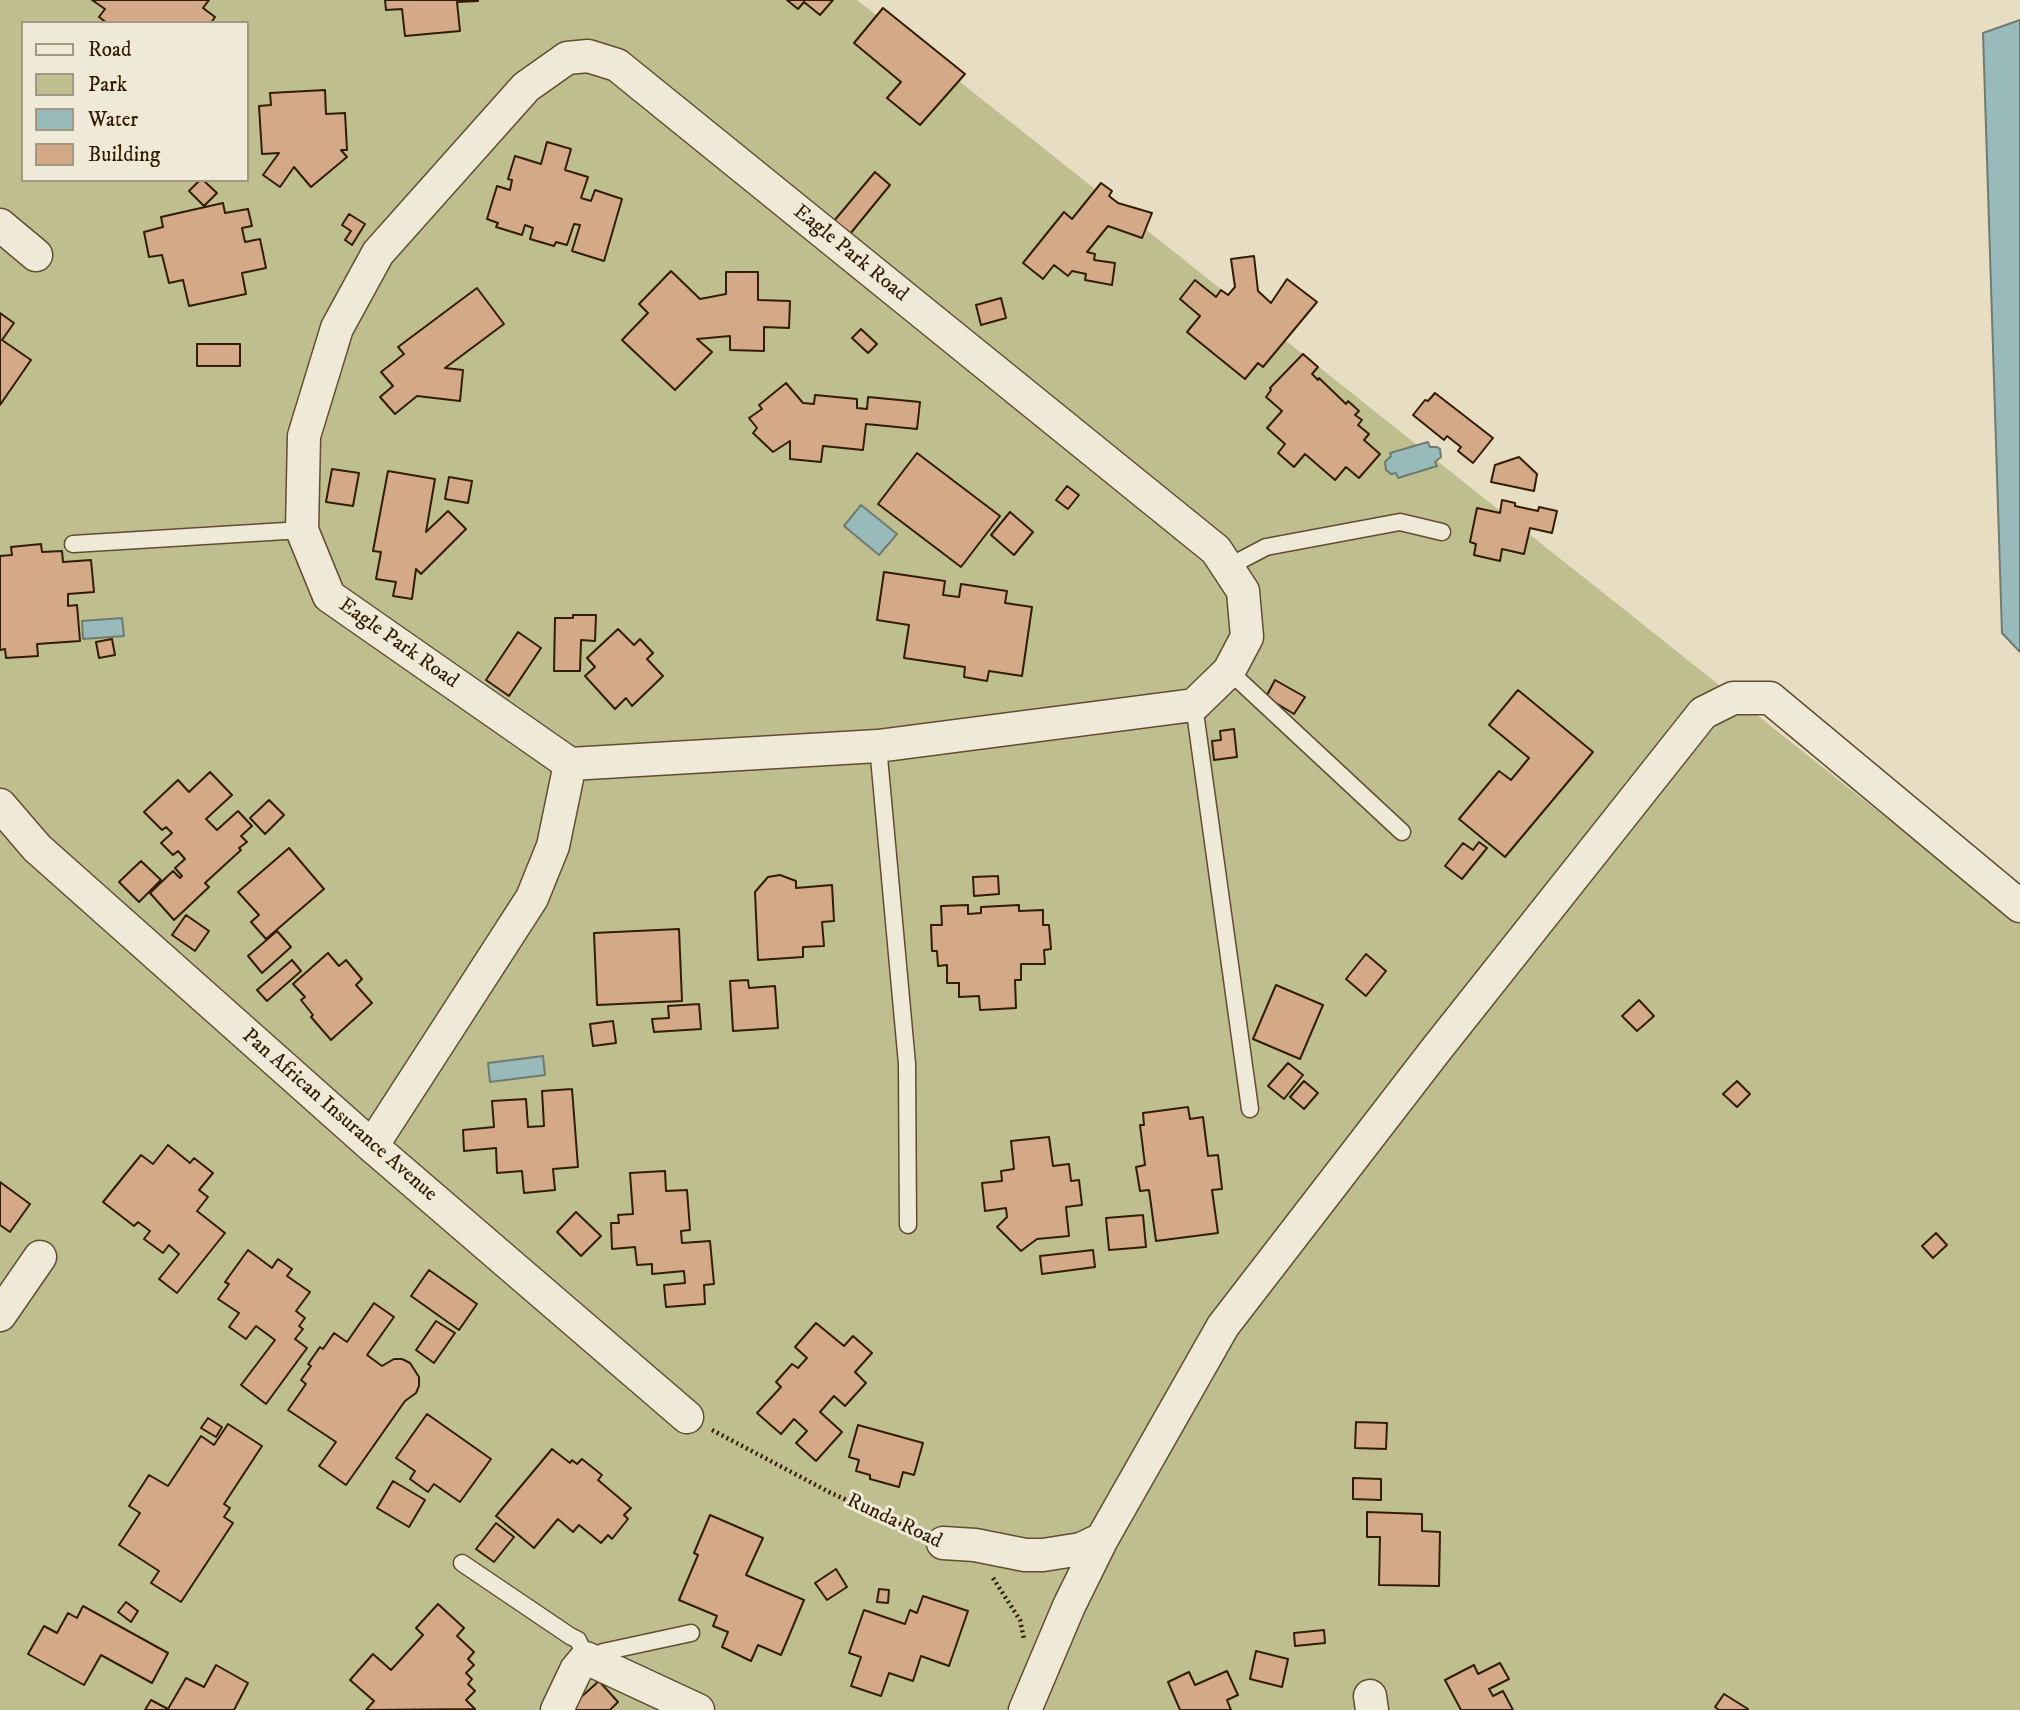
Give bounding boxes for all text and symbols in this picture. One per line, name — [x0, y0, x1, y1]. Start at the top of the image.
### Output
legend — [21, 21, 248, 182]
text: Road — [88, 37, 132, 63]
text: Park — [88, 72, 127, 98]
text: Water — [88, 107, 138, 133]
text: Building — [88, 142, 160, 168]
street label: Eagle Park Road — [787, 200, 913, 308]
street label: Eagle Park Road — [333, 593, 463, 695]
street label: Pan African Insurance Avenue — [236, 1024, 442, 1208]
street label: Runda Road — [842, 1489, 946, 1555]

